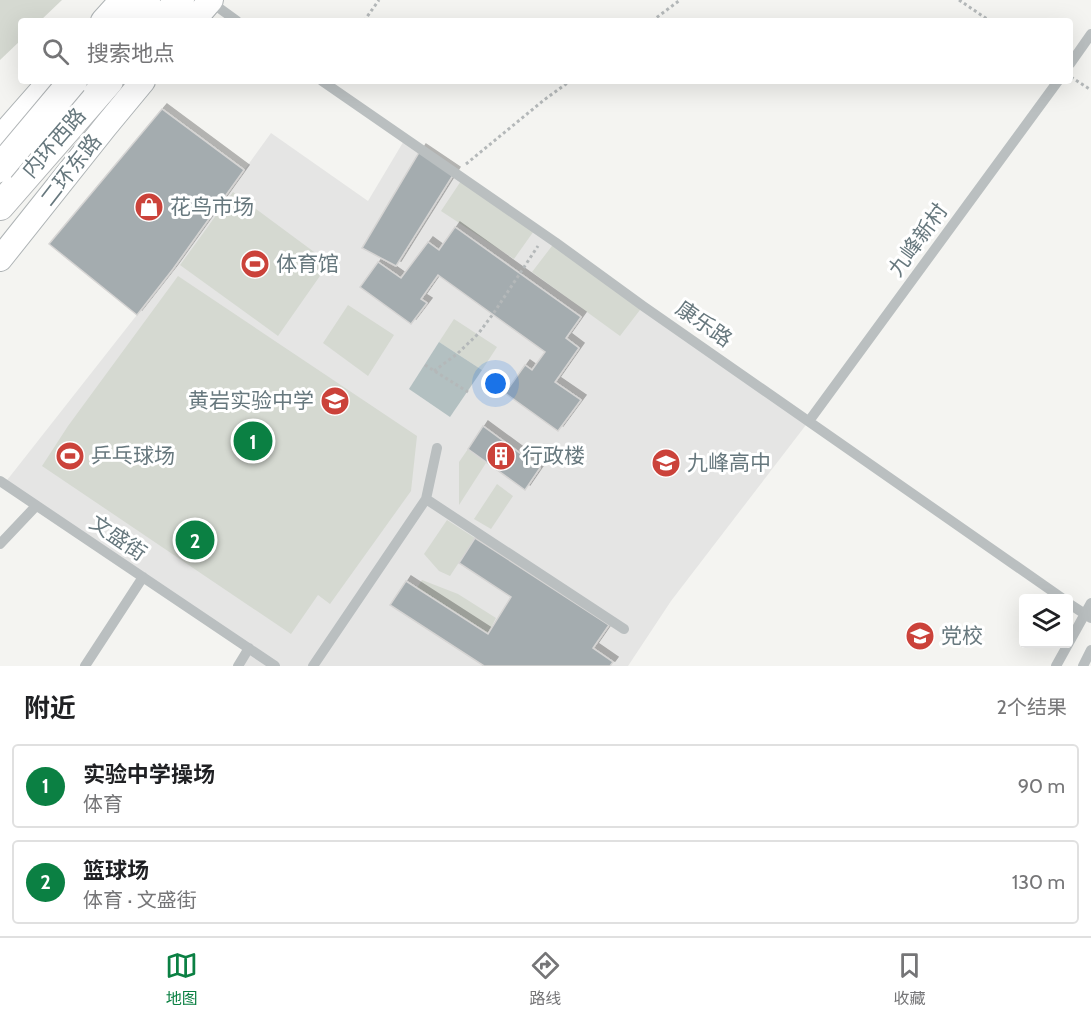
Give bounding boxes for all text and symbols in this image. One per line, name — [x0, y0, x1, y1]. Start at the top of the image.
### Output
search box — [18, 18, 1073, 84]
icon: search — [39, 35, 72, 68]
text: 搜索地点 — [87, 40, 175, 67]
street label: 内环西路 — [17, 103, 91, 183]
street label: 二环东路 — [35, 129, 106, 210]
shop icon: 花鸟市场 — [133, 191, 165, 223]
place label: 花鸟市场 — [170, 194, 254, 219]
street label: 九峰新村 — [883, 198, 952, 281]
sports icon: 体育馆 — [239, 248, 271, 280]
place label: 体育馆 — [276, 251, 339, 276]
street label: 康乐路 — [671, 295, 737, 352]
your location — [481, 369, 510, 398]
school or university icon: 黄岩实验中学 — [319, 385, 351, 417]
place label: 黄岩实验中学 — [188, 388, 314, 413]
pin: 1 — [234, 418, 272, 464]
sports icon: 乒乓球场 — [54, 440, 86, 472]
building icon: 行政楼 — [485, 440, 517, 472]
place label: 乒乓球场 — [91, 443, 175, 468]
place label: 行政楼 — [522, 443, 585, 468]
school or university icon: 九峰高中 — [650, 447, 682, 479]
place label: 九峰高中 — [687, 450, 771, 475]
street label: 文盛街 — [85, 510, 151, 566]
pin: 2 — [176, 518, 214, 562]
map controls — [1019, 594, 1073, 648]
button: layers — [1019, 594, 1073, 648]
school or university icon: 党校 — [904, 620, 936, 652]
place label: 党校 — [941, 623, 983, 648]
text: 附近 — [24, 692, 76, 724]
text: 2个结果 — [997, 695, 1067, 719]
text: 实验中学操场 — [83, 761, 215, 788]
text: 1 — [42, 774, 49, 798]
text: 90 m — [1018, 774, 1065, 798]
text: 体育 — [83, 792, 123, 816]
text: 篮球场 — [83, 857, 149, 884]
text: 2 — [40, 870, 51, 894]
text: 130 m — [1012, 870, 1065, 894]
text: 体育 · 文盛街 — [83, 888, 197, 912]
tab: 地图 — [165, 949, 198, 1009]
tab: 路线 — [529, 949, 562, 1009]
tab: 收藏 — [893, 949, 926, 1009]

